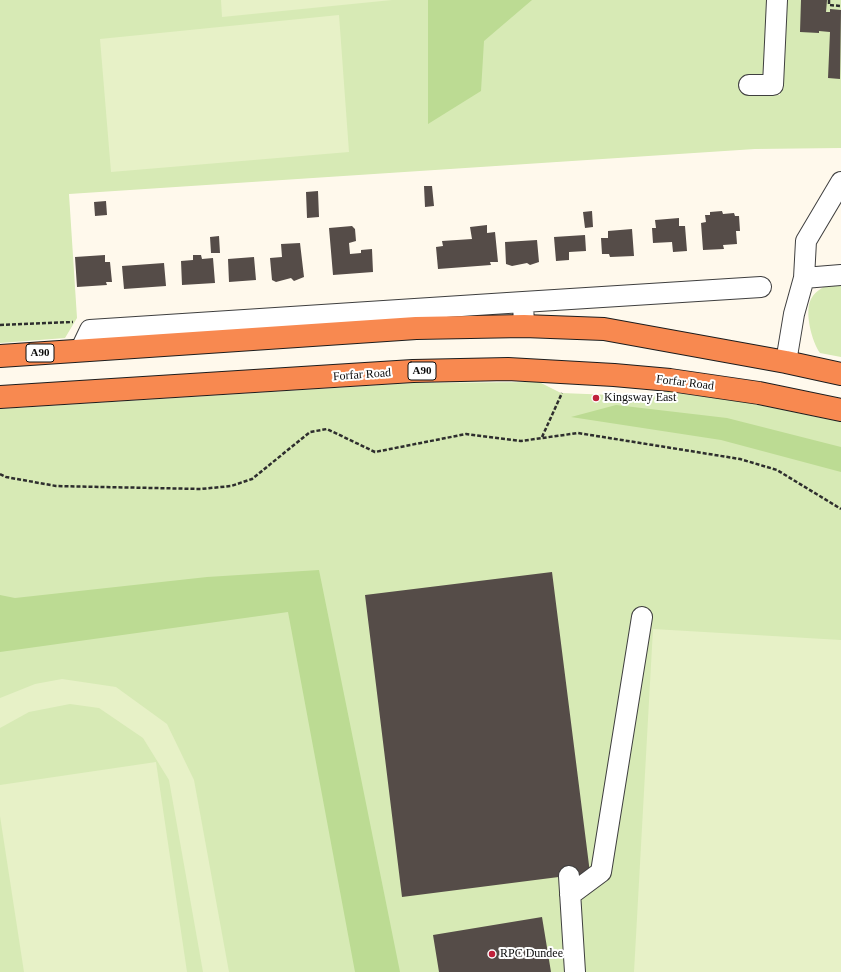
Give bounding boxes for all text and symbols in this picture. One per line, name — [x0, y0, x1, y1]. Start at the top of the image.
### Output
road number: A90 — [26, 344, 54, 362]
road number: A90 — [408, 362, 436, 380]
street label: Forfar Road — [332, 366, 392, 384]
street label: Forfar Road — [655, 372, 715, 394]
place label: Kingsway East — [604, 391, 676, 405]
marker: Kingsway East — [591, 393, 601, 403]
place label: RPC Dundee — [500, 947, 563, 961]
marker: RPC Dundee — [487, 949, 497, 959]

